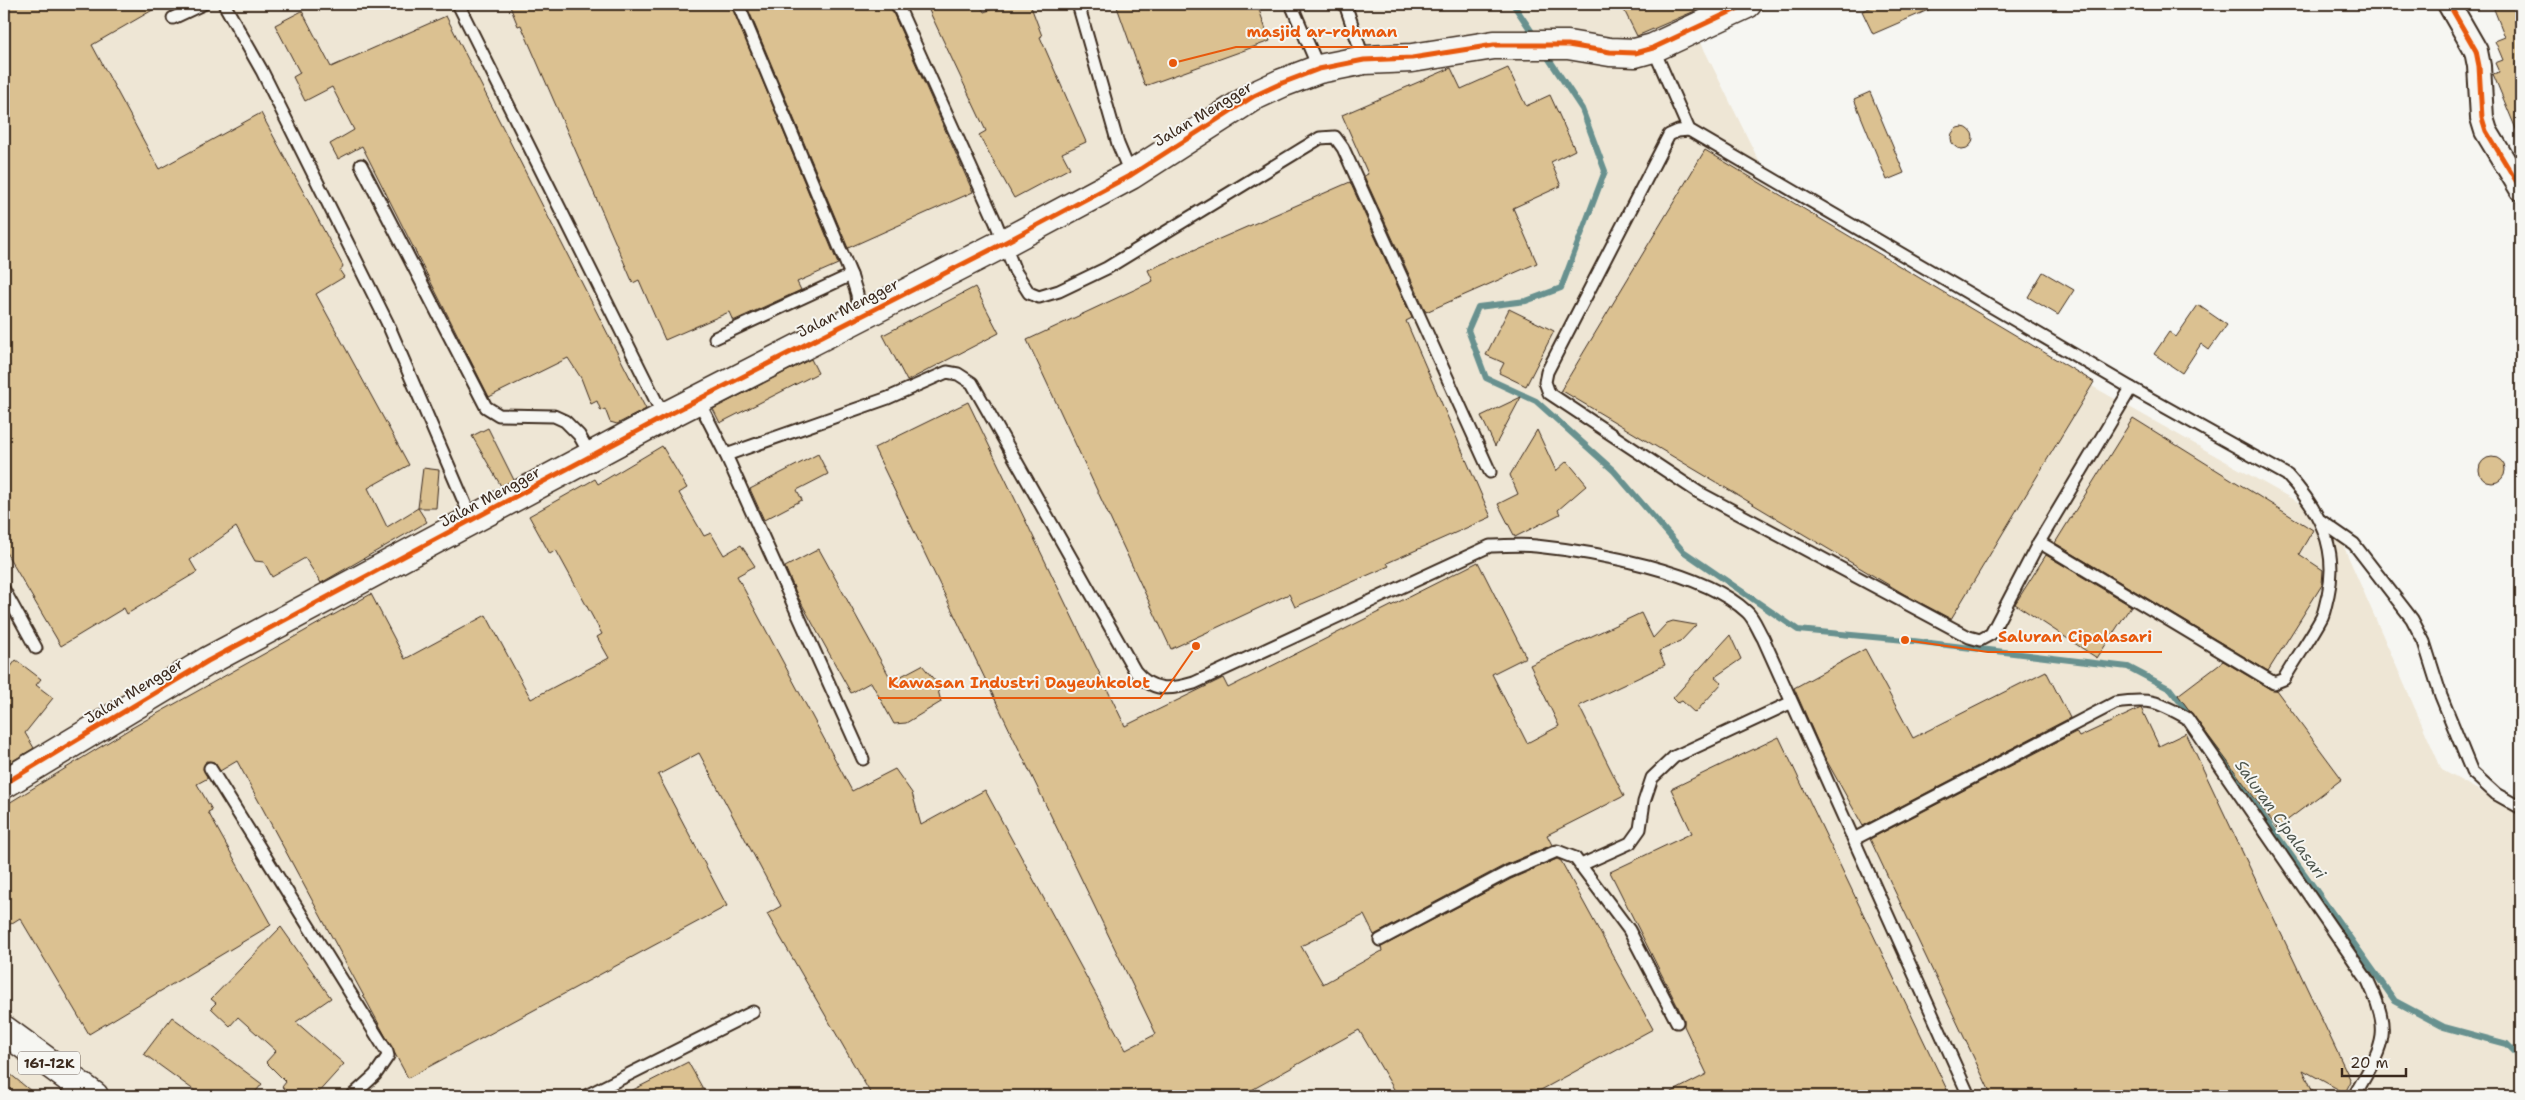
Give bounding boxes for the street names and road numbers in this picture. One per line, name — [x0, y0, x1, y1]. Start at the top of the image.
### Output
street label: Jalan Mengger — [1150, 77, 1256, 151]
street label: Jalan Mengger — [794, 274, 902, 342]
street label: Jalan Mengger — [436, 462, 544, 532]
street label: Jalan Mengger — [81, 654, 187, 728]
road number: 161-12K — [18, 1052, 80, 1074]

